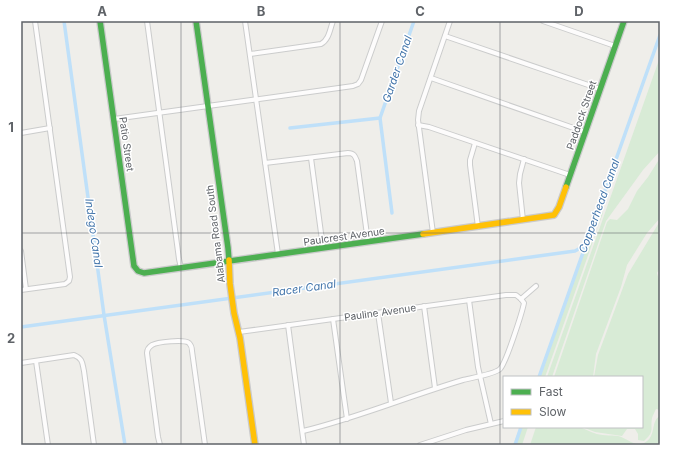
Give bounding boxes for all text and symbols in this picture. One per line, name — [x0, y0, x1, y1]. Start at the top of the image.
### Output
text: A — [97, 3, 107, 19]
text: B — [257, 3, 266, 19]
text: C — [415, 3, 425, 19]
text: D — [574, 3, 584, 19]
water label: Garder Canal — [379, 33, 415, 104]
street label: Paddock Street — [564, 78, 599, 151]
street label: Patio Street — [117, 116, 137, 173]
text: 1 — [8, 119, 14, 135]
water label: Copperhead Canal — [576, 157, 623, 255]
street label: Alabama Road South — [203, 184, 227, 284]
water label: Indego Canal — [82, 198, 106, 269]
street label: Paulcrest Avenue — [303, 224, 386, 248]
water label: Racer Canal — [271, 277, 337, 299]
street label: Pauline Avenue — [343, 301, 417, 323]
text: 2 — [7, 330, 15, 346]
legend — [503, 376, 643, 428]
text: Fast — [539, 384, 563, 399]
text: Slow — [539, 404, 567, 419]

